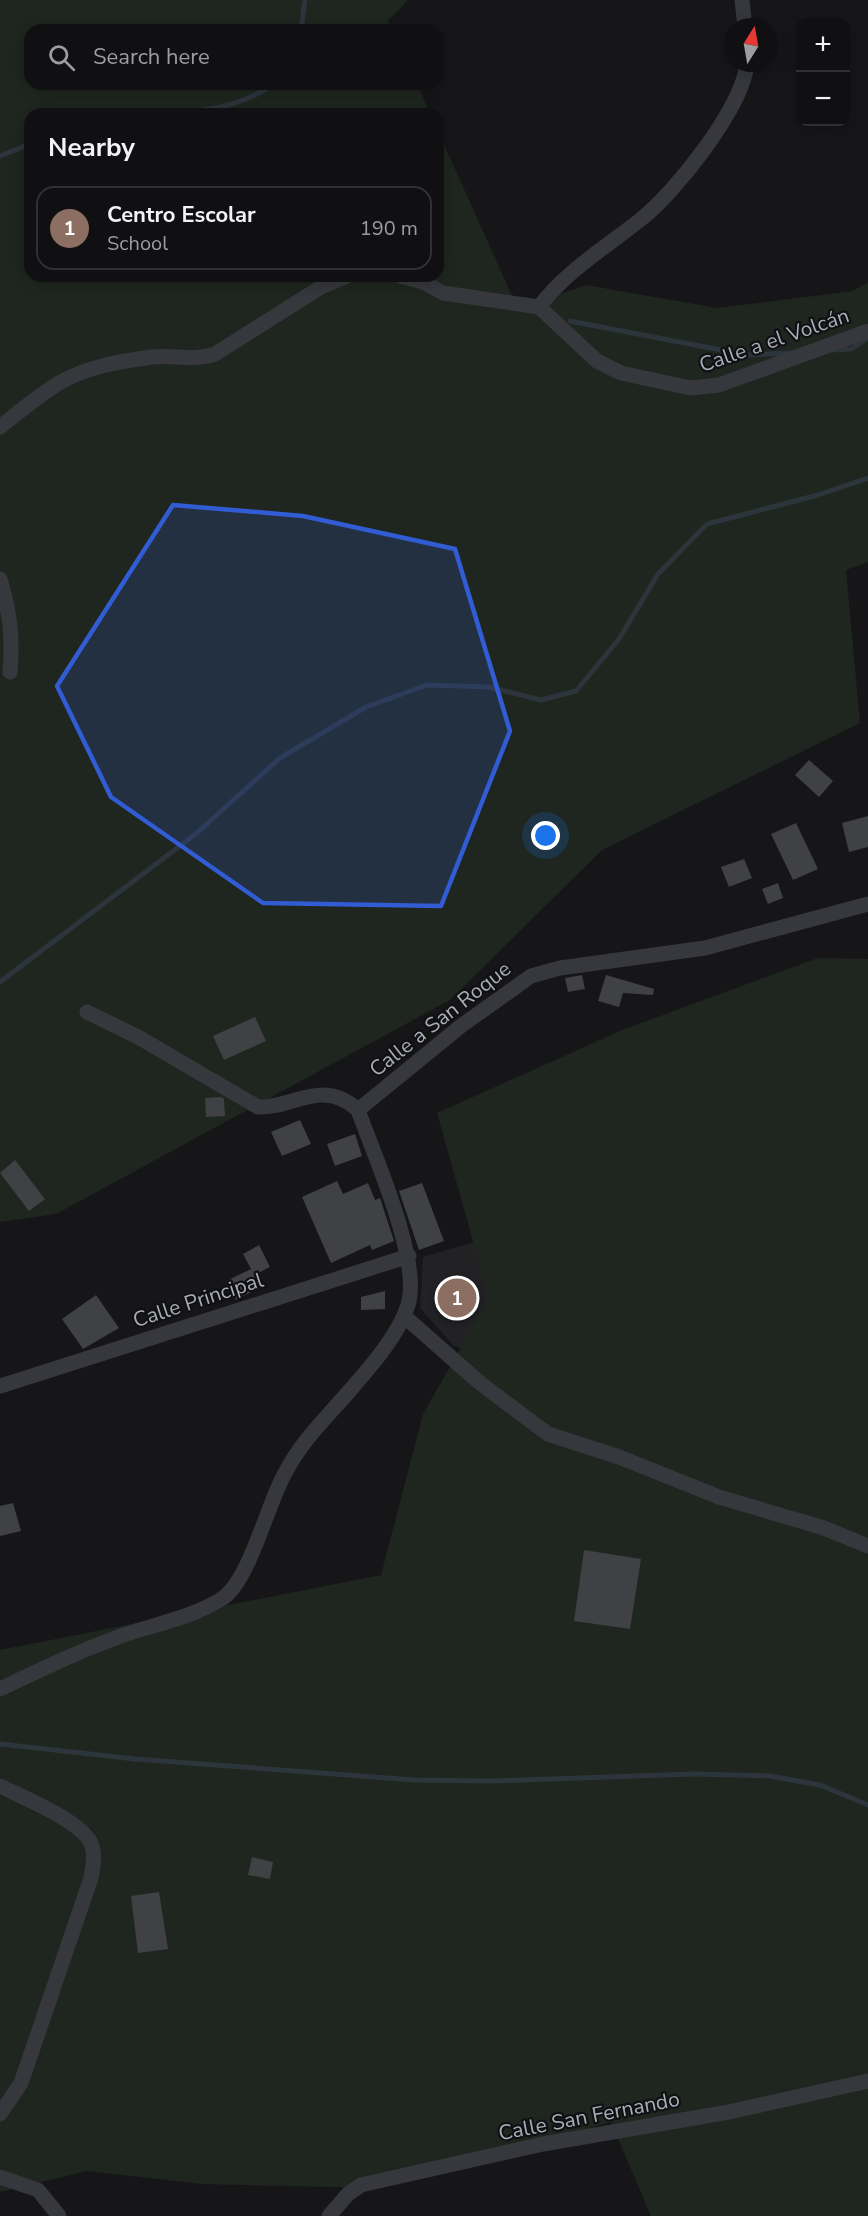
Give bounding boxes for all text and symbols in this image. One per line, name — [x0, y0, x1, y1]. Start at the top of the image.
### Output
north arrow — [724, 18, 778, 72]
map controls — [796, 18, 850, 126]
button: + — [796, 18, 850, 72]
search box — [24, 24, 444, 90]
icon: search — [45, 41, 78, 74]
text: Search here — [93, 42, 210, 72]
button: − — [796, 72, 850, 126]
text: Nearby — [48, 130, 135, 165]
text: Centro Escolar — [107, 200, 256, 230]
text: 1 — [64, 215, 76, 242]
text: 190 m — [360, 215, 418, 242]
text: School — [107, 230, 168, 257]
street label: Calle a el Volcán — [695, 301, 853, 379]
your location — [531, 821, 560, 850]
street label: Calle a San Roque — [363, 955, 517, 1083]
street label: Calle Principal — [129, 1266, 267, 1334]
pin: 1 — [438, 1276, 476, 1320]
street label: Calle San Fernando — [496, 2085, 682, 2147]

